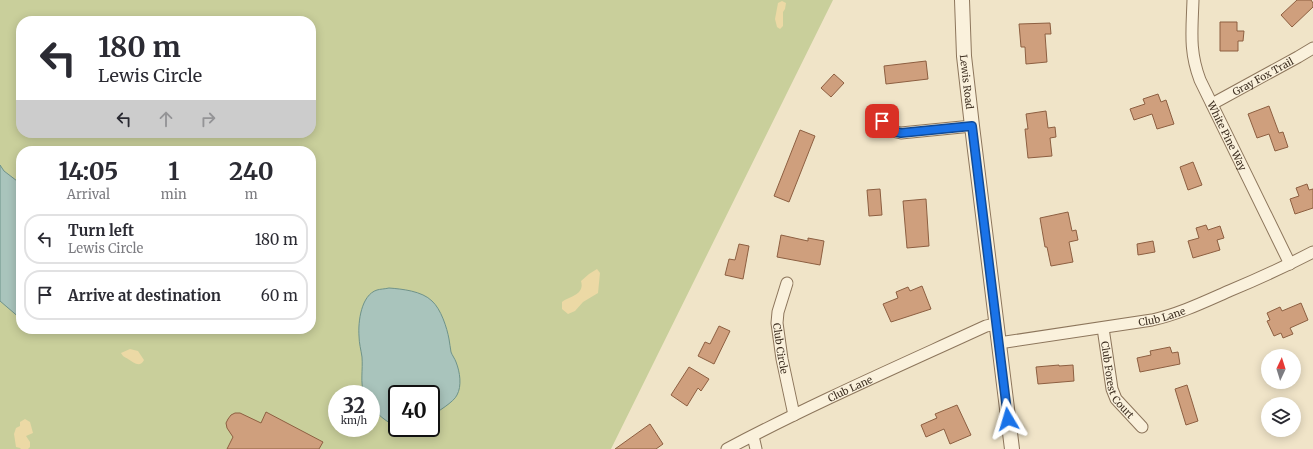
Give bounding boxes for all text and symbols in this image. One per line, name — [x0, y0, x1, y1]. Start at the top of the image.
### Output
text: 180 m — [98, 29, 181, 65]
icon: left — [32, 32, 84, 84]
street label: Lewis Road — [957, 54, 977, 110]
street label: Gray Fox Trail — [1230, 54, 1296, 98]
text: Lewis Circle — [98, 64, 202, 87]
street label: White Pine Way — [1204, 98, 1250, 173]
pin — [865, 104, 899, 138]
icon: left — [113, 108, 135, 130]
icon: ahead — [155, 108, 177, 130]
icon: right — [197, 108, 219, 130]
icon: arrive — [871, 110, 893, 132]
text: 14:05 — [58, 156, 118, 187]
text: 1 — [168, 156, 179, 187]
text: 240 — [229, 156, 274, 187]
text: Arrival — [67, 186, 110, 203]
text: min — [161, 186, 187, 203]
text: m — [245, 186, 258, 203]
text: Turn left — [68, 221, 134, 240]
icon: left — [34, 228, 56, 250]
text: 180 m — [255, 230, 298, 249]
text: Lewis Circle — [68, 240, 143, 257]
icon: arrive — [34, 284, 56, 306]
text: Arrive at destination — [68, 286, 221, 305]
text: 60 m — [261, 286, 298, 305]
street label: Club Lane — [1138, 304, 1187, 328]
street label: Club Circle — [771, 322, 791, 375]
street label: Club Forest Court — [1099, 340, 1137, 421]
north arrow — [1261, 349, 1301, 389]
map controls — [1261, 349, 1301, 437]
street label: Club Lane — [825, 372, 874, 404]
speed limit sign: 40 — [388, 385, 440, 437]
text: 32 — [343, 393, 365, 418]
button: layers — [1261, 397, 1301, 437]
position arrow — [987, 398, 1029, 440]
text: km/h — [341, 414, 367, 427]

